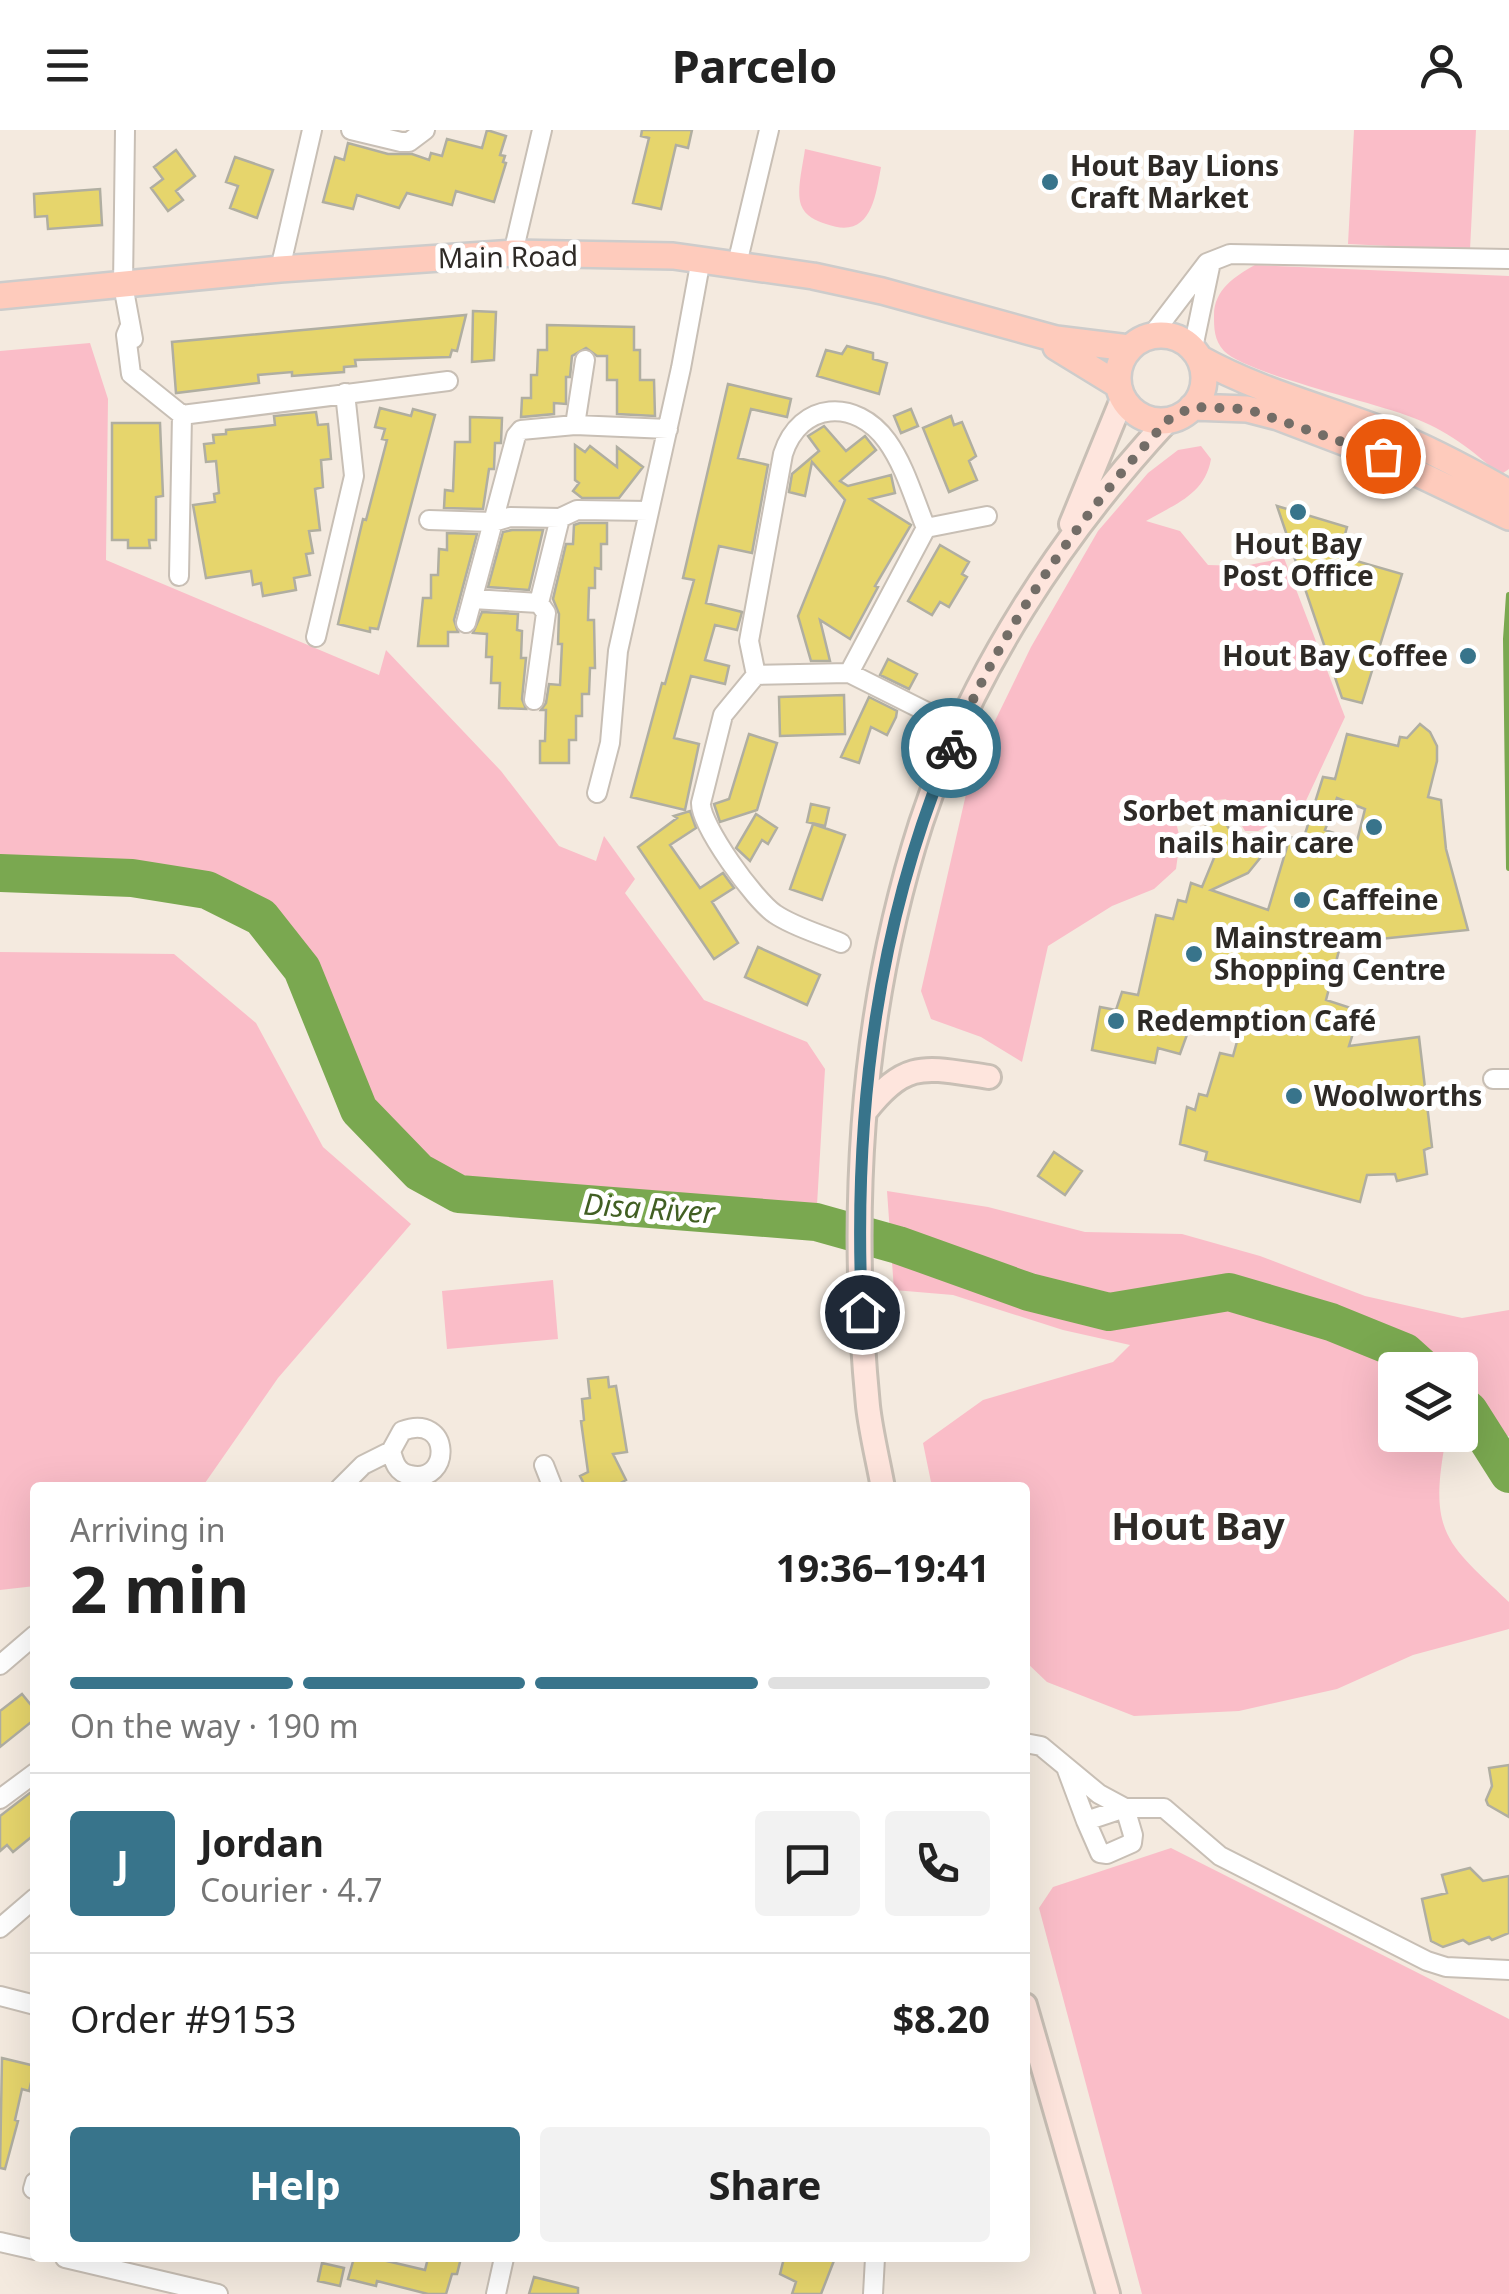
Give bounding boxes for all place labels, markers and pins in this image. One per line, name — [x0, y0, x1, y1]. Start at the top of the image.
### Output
place label: Hout Bay Lions Craft Market — [1070, 146, 1279, 216]
marker: Hout Bay Lions Craft Market — [1039, 171, 1061, 193]
pin — [1341, 414, 1426, 499]
marker: Hout Bay Post Office — [1287, 501, 1309, 523]
place label: Hout Bay Post Office — [1222, 524, 1374, 594]
place label: Hout Bay Coffee — [1222, 636, 1448, 674]
marker: Hout Bay Coffee — [1457, 645, 1479, 667]
place label: Sorbet manicure nails hair care — [1123, 791, 1354, 861]
marker: Sorbet manicure nails hair care — [1363, 816, 1385, 838]
place label: Caffeine — [1322, 880, 1438, 918]
marker: Caffeine — [1291, 889, 1313, 911]
place label: Mainstream Shopping Centre — [1214, 918, 1446, 988]
marker: Mainstream Shopping Centre — [1183, 943, 1205, 965]
place label: Redemption Café — [1136, 1001, 1376, 1039]
marker: Redemption Café — [1105, 1010, 1127, 1032]
place label: Woolworths — [1314, 1076, 1482, 1114]
marker: Woolworths — [1283, 1085, 1305, 1107]
pin — [820, 1270, 905, 1355]

